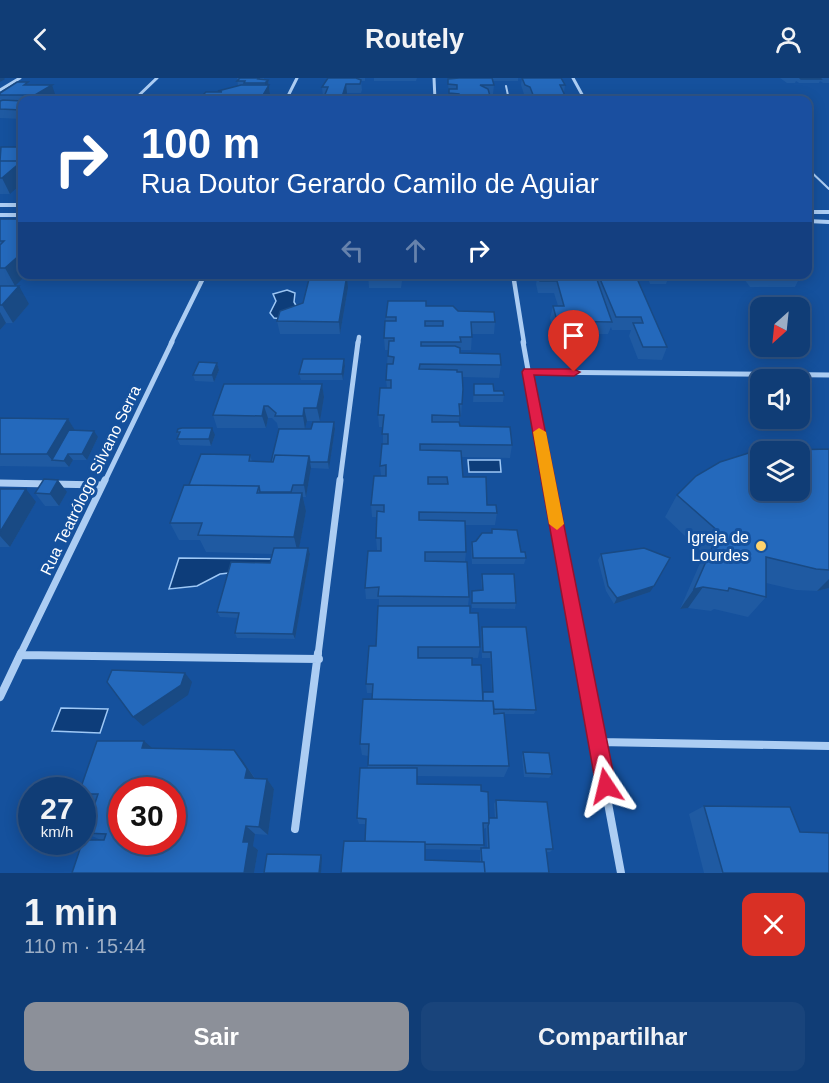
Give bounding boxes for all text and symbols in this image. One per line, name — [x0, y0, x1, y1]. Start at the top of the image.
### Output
icon: back — [24, 23, 57, 56]
icon: person — [772, 23, 805, 56]
text: Routely — [365, 24, 464, 54]
icon: right — [42, 120, 120, 198]
text: 100 m — [141, 120, 260, 167]
text: Rua Doutor Gerardo Camilo de Aguiar — [141, 169, 599, 199]
icon: left — [336, 234, 369, 267]
icon: ahead — [399, 234, 432, 267]
icon: right — [462, 234, 495, 267]
north arrow — [750, 297, 810, 357]
map controls — [750, 297, 810, 501]
pin — [548, 310, 599, 372]
icon: arrive — [557, 319, 590, 352]
button: sound — [750, 369, 810, 429]
street label: Rua Teatrólogo Silvano Serra — [37, 383, 144, 578]
button: layers — [750, 441, 810, 501]
place label: Igreja de Lourdes — [687, 529, 749, 564]
marker: Igreja de Lourdes — [754, 539, 768, 553]
position arrow — [574, 754, 638, 818]
speed limit sign: 30 — [108, 777, 186, 855]
text: 27 — [40, 792, 74, 825]
text: km/h — [41, 823, 73, 840]
text: 1 min — [24, 892, 118, 933]
button: close — [742, 893, 805, 956]
text: 110 m · 15:44 — [24, 935, 146, 957]
button: Sair — [24, 1002, 409, 1071]
button: Compartilhar — [421, 1002, 805, 1071]

